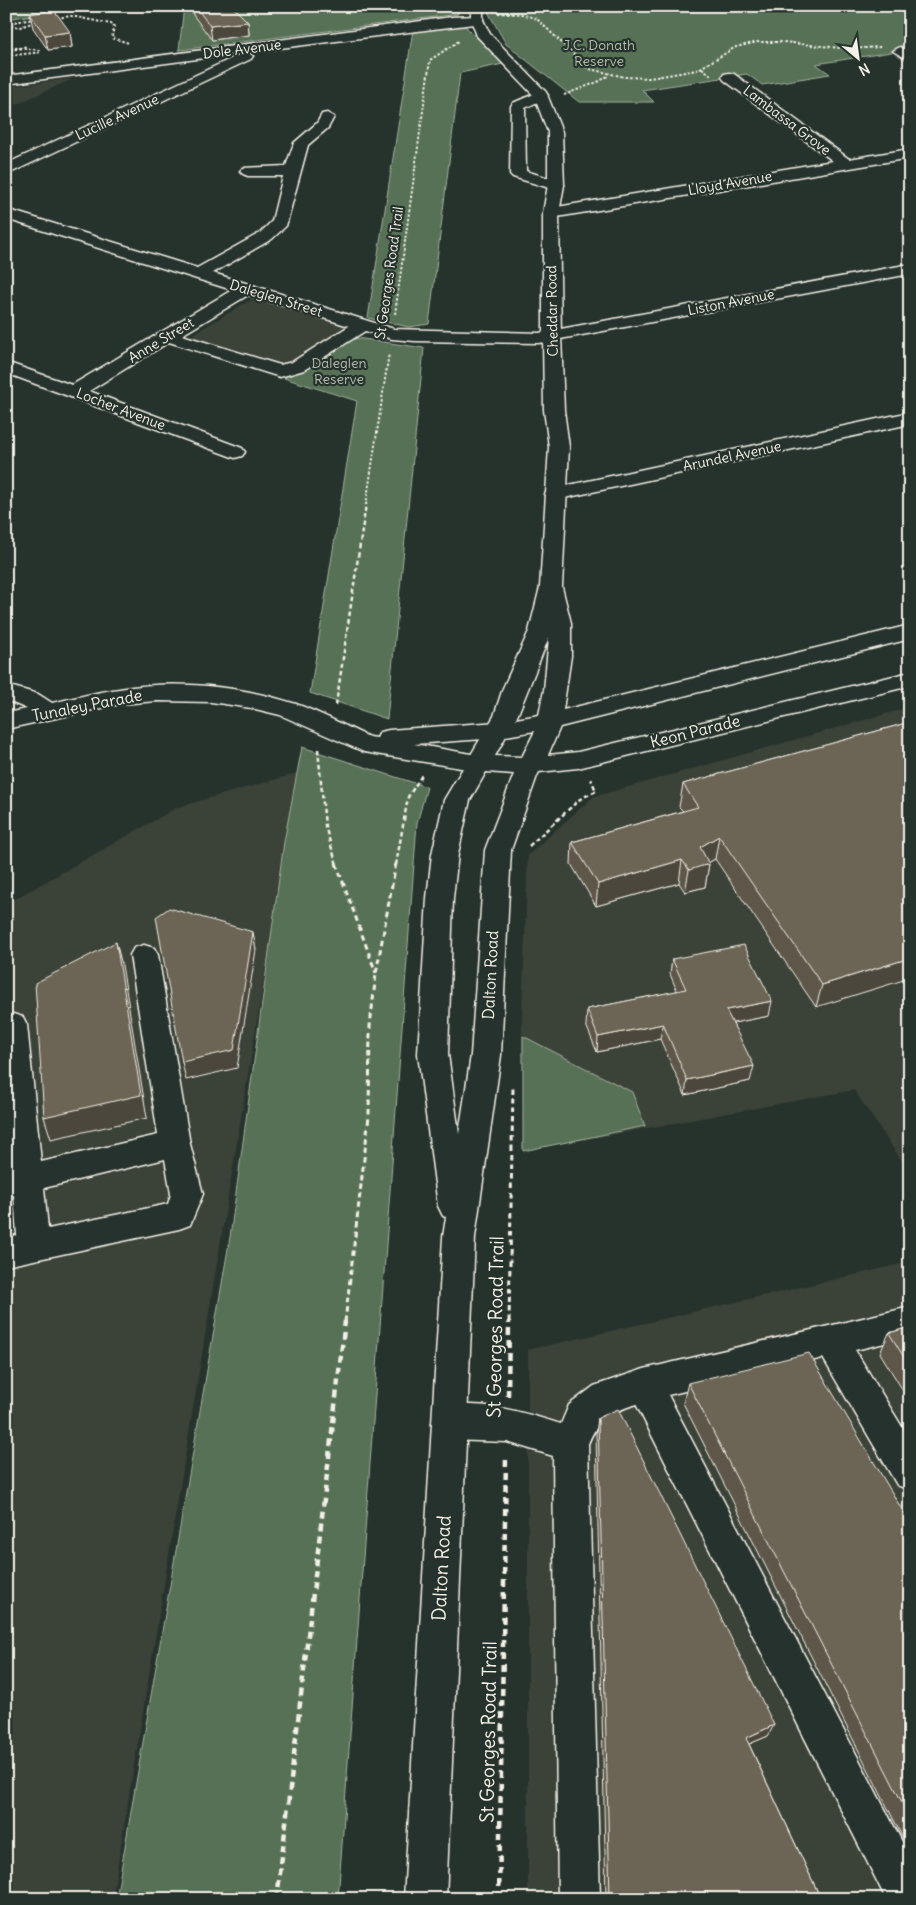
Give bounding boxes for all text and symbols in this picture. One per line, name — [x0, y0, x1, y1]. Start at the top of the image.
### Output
north arrow — [834, 32, 884, 82]
street label: Dole Avenue — [202, 35, 282, 63]
park label: J.C. Donath Reserve — [563, 36, 635, 70]
text: N — [856, 59, 873, 80]
street label: Lambassa Grove — [739, 81, 835, 159]
street label: Lucille Avenue — [72, 90, 162, 144]
street label: Lloyd Avenue — [687, 167, 773, 199]
street label: St Georges Road Trail — [371, 205, 407, 341]
street label: Cheddar Road — [542, 265, 562, 357]
street label: Daleglen Street — [228, 275, 325, 321]
street label: Liston Avenue — [686, 285, 776, 319]
street label: Anne Street — [125, 313, 197, 367]
park label: Daleglen Reserve — [311, 354, 367, 388]
street label: Locher Avenue — [74, 384, 168, 434]
street label: Arundel Avenue — [681, 437, 783, 475]
street label: Tunaley Parade — [30, 685, 144, 725]
street label: Keon Parade — [648, 710, 742, 752]
street label: Dalton Road — [478, 930, 502, 1020]
street label: St Georges Road Trail — [481, 1236, 509, 1418]
street label: Dalton Road — [426, 1515, 456, 1621]
street label: St Georges Road Trail — [474, 1641, 502, 1823]

